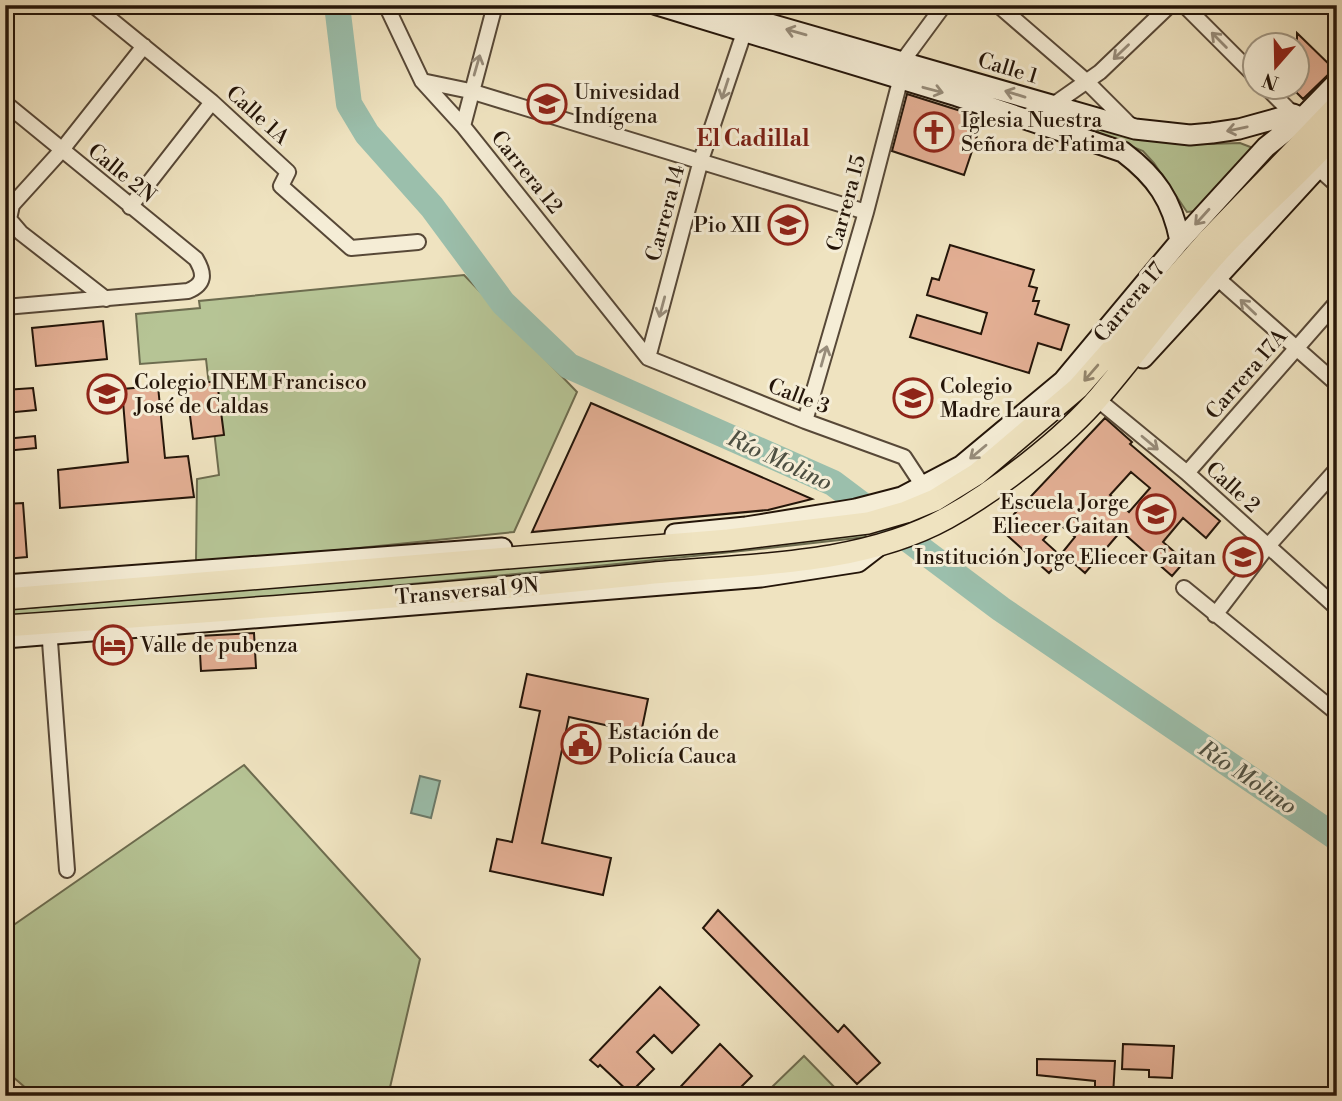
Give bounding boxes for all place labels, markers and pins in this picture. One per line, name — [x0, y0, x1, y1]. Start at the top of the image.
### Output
place label: Univesidad Indígena — [574, 80, 680, 130]
school or university icon: Univesidad Indígena — [526, 83, 568, 125]
place label: Iglesia Nuestra Señora de Fatima — [961, 108, 1126, 158]
church icon: Iglesia Nuestra Señora de Fatima — [913, 111, 955, 153]
school or university icon: Pio XII — [767, 204, 809, 246]
place label: Pio XII — [694, 213, 761, 239]
place label: Colegio INEM Francisco José de Caldas — [133, 370, 367, 420]
school or university icon: Colegio INEM Francisco José de Caldas — [86, 373, 128, 415]
place label: Colegio Madre Laura — [940, 374, 1061, 424]
school or university icon: Colegio Madre Laura — [892, 377, 934, 419]
place label: Escuela Jorge Eliecer Gaitan — [992, 490, 1129, 540]
school or university icon: Escuela Jorge Eliecer Gaitan — [1135, 493, 1177, 535]
school or university icon: Institución Jorge Eliecer Gaitan — [1222, 536, 1264, 578]
place label: Institución Jorge Eliecer Gaitan — [915, 545, 1216, 571]
hotel icon: Valle de pubenza — [92, 624, 134, 666]
place label: Valle de pubenza — [139, 633, 298, 659]
place label: Estación de Policía Cauca — [608, 720, 737, 770]
public building icon: Estación de Policía Cauca — [560, 723, 602, 765]

